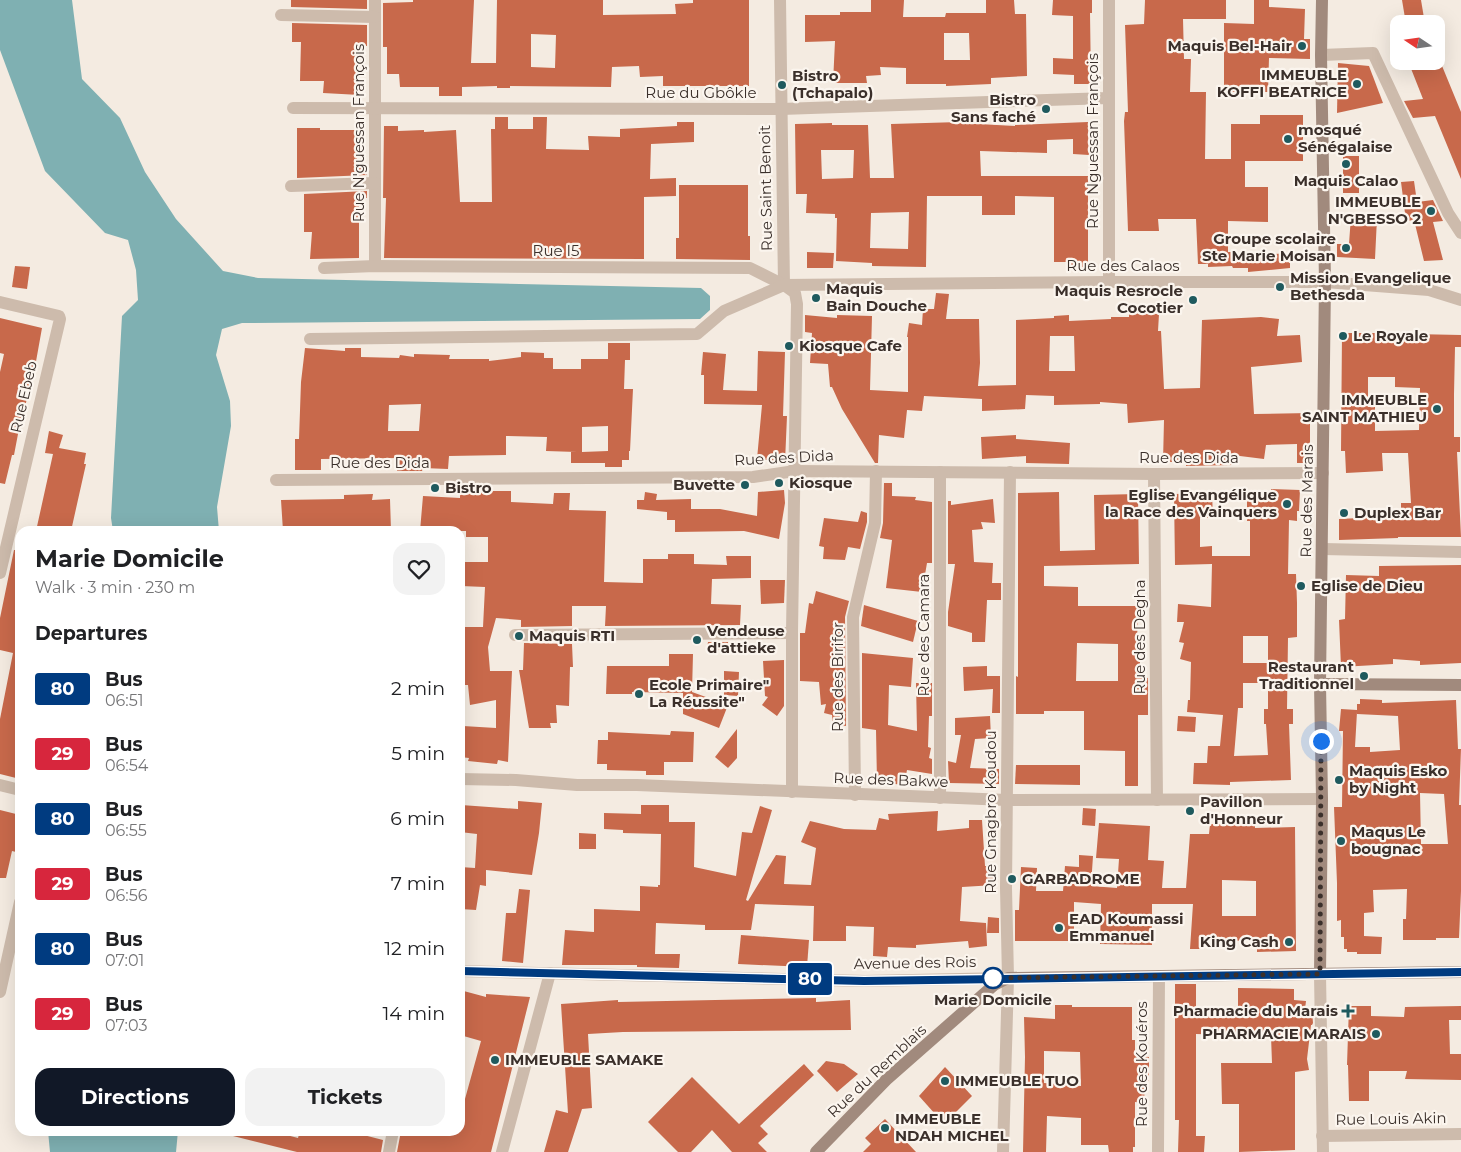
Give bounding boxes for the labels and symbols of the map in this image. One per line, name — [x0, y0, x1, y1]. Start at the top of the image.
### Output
north arrow — [1390, 15, 1445, 70]
place label: Maquis Bel-Hair — [1167, 36, 1293, 55]
marker: Maquis Bel-Hair — [1296, 40, 1308, 52]
street label: Rue N'guessan François — [349, 44, 368, 222]
street label: Rue Nguessan François — [1083, 53, 1102, 229]
place label: IMMEUBLE KOFFI BEATRICE — [1217, 65, 1347, 101]
place label: Bistro (Tchapalo) — [792, 66, 873, 102]
marker: IMMEUBLE KOFFI BEATRICE — [1351, 78, 1363, 90]
marker: Bistro (Tchapalo) — [776, 79, 788, 91]
street label: Rue du Gbôkle — [645, 83, 757, 102]
place label: Bistro Sans faché — [951, 90, 1036, 126]
marker: Bistro Sans faché — [1040, 103, 1052, 115]
place label: mosqué Sénégalaise — [1298, 120, 1392, 156]
street label: Rue Saint Benoit — [755, 125, 776, 251]
marker: mosqué Sénégalaise — [1282, 133, 1294, 145]
marker: Maquis Calao — [1340, 158, 1352, 170]
place label: Maquis Calao — [1294, 171, 1399, 190]
place label: IMMEUBLE N'GBESSO 2 — [1328, 192, 1421, 228]
marker: IMMEUBLE N'GBESSO 2 — [1425, 205, 1437, 217]
place label: Groupe scolaire Ste Marie Moisan — [1202, 229, 1336, 265]
street label: Rue I5 — [533, 241, 579, 260]
marker: Groupe scolaire Ste Marie Moisan — [1340, 242, 1352, 254]
street label: Rue des Calaos — [1066, 256, 1180, 275]
place label: Mission Evangelique Bethesda — [1290, 268, 1451, 304]
place label: Maquis Bain Douche — [826, 279, 927, 315]
place label: Maquis Resrocle Cocotier — [1055, 281, 1184, 317]
marker: Mission Evangelique Bethesda — [1274, 281, 1286, 293]
marker: Maquis Bain Douche — [810, 292, 822, 304]
marker: Maquis Resrocle Cocotier — [1187, 294, 1199, 306]
place label: Le Royale — [1353, 326, 1428, 345]
marker: Le Royale — [1337, 330, 1349, 342]
place label: Kiosque Cafe — [799, 336, 902, 355]
marker: Kiosque Cafe — [783, 340, 795, 352]
street label: Rue Ebeb — [6, 359, 41, 435]
place label: IMMEUBLE SAINT MATHIEU — [1302, 390, 1427, 426]
marker: IMMEUBLE SAINT MATHIEU — [1431, 403, 1443, 415]
street label: Rue des Marais — [1296, 444, 1317, 558]
street label: Rue des Dida — [734, 445, 834, 470]
street label: Rue des Dida — [1139, 448, 1239, 467]
street label: Rue des Dida — [330, 453, 430, 472]
place label: Kiosque — [789, 473, 853, 492]
place label: Buvette — [673, 475, 735, 494]
marker: Kiosque — [773, 477, 785, 489]
place label: Bistro — [445, 478, 492, 497]
marker: Buvette — [739, 479, 751, 491]
marker: Bistro — [429, 482, 441, 494]
place label: Eglise Evangélique la Race des Vainquers — [1105, 485, 1277, 521]
marker: Eglise Evangélique la Race des Vainquers — [1281, 498, 1293, 510]
place label: Duplex Bar — [1354, 503, 1442, 522]
marker: Duplex Bar — [1338, 507, 1350, 519]
street label: Rue des Camara — [914, 574, 933, 696]
place label: Eglise de Dieu — [1311, 576, 1423, 595]
street label: Rue des Degha — [1130, 579, 1149, 695]
marker: Eglise de Dieu — [1295, 580, 1307, 592]
place label: Vendeuse d'attieke — [706, 621, 785, 657]
street label: Rue des Birifor — [828, 622, 847, 732]
place label: Maquis RTI — [529, 626, 615, 645]
marker: Maquis RTI — [513, 630, 525, 642]
marker: Vendeuse d'attieke — [691, 634, 703, 646]
place label: Restaurant Traditionnel — [1259, 657, 1354, 693]
marker: Restaurant Traditionnel — [1358, 670, 1370, 682]
place label: Ecole Primaire" La Réussite" — [649, 675, 769, 711]
marker: Ecole Primaire" La Réussite" — [633, 688, 645, 700]
your location — [1309, 729, 1334, 754]
street label: Rue Gnagbro Koudou — [981, 730, 1000, 894]
place label: Maquis Esko by Night — [1349, 761, 1447, 797]
street label: Rue des Bakwe — [833, 768, 949, 791]
marker: Maquis Esko by Night — [1333, 774, 1345, 786]
place label: Pavillon d'Honneur — [1200, 792, 1283, 828]
marker: Pavillon d'Honneur — [1184, 805, 1196, 817]
place label: Maqus Le bougnac — [1351, 822, 1426, 858]
marker: Maqus Le bougnac — [1335, 835, 1347, 847]
place label: GARBADROME — [1022, 869, 1140, 888]
marker: GARBADROME — [1006, 873, 1018, 885]
place label: EAD Koumassi Emmanuel — [1069, 909, 1184, 945]
marker: EAD Koumassi Emmanuel — [1053, 922, 1065, 934]
place label: King Cash — [1200, 932, 1279, 951]
marker: King Cash — [1283, 936, 1295, 948]
street label: Avenue des Rois — [854, 952, 976, 973]
line badge: 80 — [788, 963, 832, 995]
marker: Marie Domicile — [982, 967, 1004, 989]
place label: Marie Domicile — [934, 990, 1052, 1009]
street label: Rue des Kouéros — [1132, 1001, 1151, 1127]
place label: Pharmacie du Marais — [1173, 1001, 1338, 1020]
marker: Pharmacie du Marais — [1342, 1005, 1354, 1017]
street label: Rue du Remblais — [823, 1020, 930, 1121]
place label: PHARMACIE MARAIS — [1202, 1024, 1366, 1043]
marker: PHARMACIE MARAIS — [1370, 1028, 1382, 1040]
place label: IMMEUBLE SAMAKE — [505, 1050, 663, 1069]
marker: IMMEUBLE SAMAKE — [489, 1054, 501, 1066]
place label: IMMEUBLE TUO — [955, 1071, 1079, 1090]
marker: IMMEUBLE TUO — [939, 1075, 951, 1087]
street label: Rue Louis Akin — [1335, 1108, 1447, 1129]
place label: IMMEUBLE NDAH MICHEL — [895, 1109, 1009, 1145]
marker: IMMEUBLE NDAH MICHEL — [879, 1122, 891, 1134]

